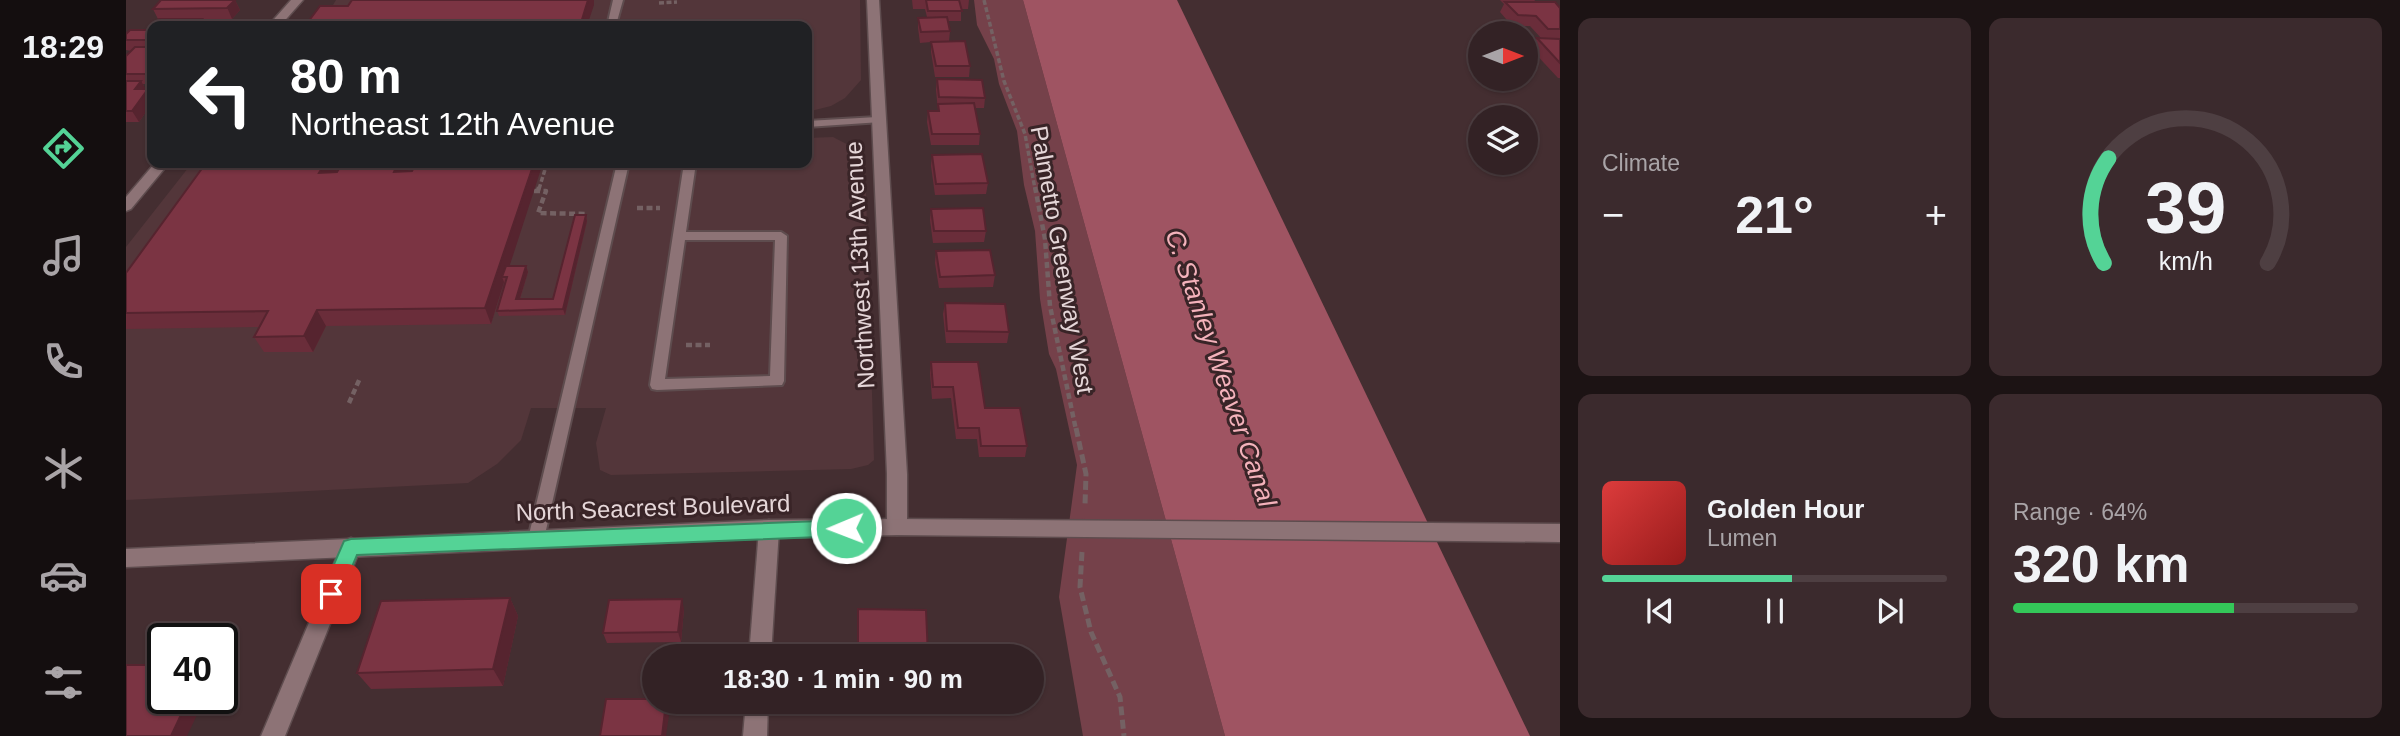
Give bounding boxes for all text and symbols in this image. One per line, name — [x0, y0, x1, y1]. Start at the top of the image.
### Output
north arrow — [1468, 21, 1538, 91]
map controls — [1468, 21, 1538, 175]
text: 18:29 — [22, 29, 104, 65]
icon: left — [175, 49, 266, 140]
text: 80 m — [290, 49, 402, 103]
button: layers — [1468, 105, 1538, 175]
text: Northeast 12th Avenue — [290, 106, 615, 142]
icon: directions — [39, 124, 88, 173]
street label: Palmetto Greenway West — [1026, 124, 1099, 396]
street label: Northwest 13th Avenue — [840, 141, 879, 389]
text: Climate — [1602, 150, 1680, 176]
text: 39 — [2145, 167, 2226, 248]
text: 21° — [1735, 186, 1814, 244]
text: − — [1602, 194, 1624, 236]
text: + — [1925, 194, 1947, 236]
water label: C. Stanley Weaver Canal — [1159, 225, 1283, 512]
icon: music — [39, 231, 88, 280]
text: km/h — [2158, 247, 2213, 275]
icon: phone — [39, 337, 88, 386]
icon: climate — [39, 444, 88, 493]
street label: North Seacrest Boulevard — [515, 489, 791, 526]
position arrow — [809, 491, 883, 565]
text: Golden Hour — [1707, 494, 1864, 524]
text: Range · 64% — [2013, 499, 2147, 525]
text: Lumen — [1707, 525, 1777, 551]
text: 320 km — [2013, 535, 2189, 593]
icon: car — [39, 551, 88, 600]
pin — [301, 564, 361, 624]
icon: arrive — [312, 575, 350, 613]
icon: previous — [1641, 592, 1679, 630]
icon: pause — [1756, 592, 1794, 630]
icon: next — [1871, 592, 1909, 630]
speed limit sign: 40 — [147, 623, 238, 714]
icon: filters — [39, 658, 88, 707]
text: 18:30 · 1 min · 90 m — [723, 664, 963, 694]

